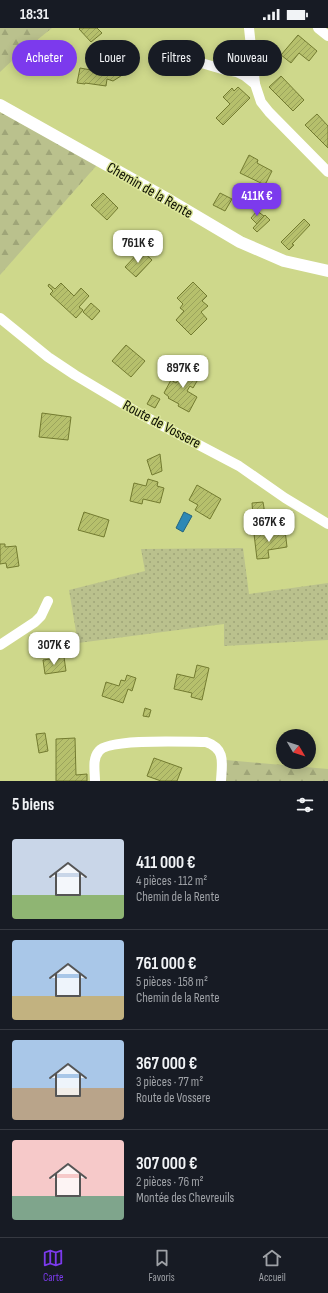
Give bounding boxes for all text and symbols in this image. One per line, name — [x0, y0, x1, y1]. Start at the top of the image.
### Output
text: 18:31 — [20, 5, 49, 24]
chip: Acheter — [12, 40, 77, 76]
chip: Louer — [85, 40, 140, 76]
chip: Filtres — [148, 40, 205, 76]
chip: Nouveau — [213, 40, 282, 76]
street label: Chemin de la Rente — [103, 158, 196, 223]
pin: 411K € — [224, 183, 290, 217]
text: 411K € — [241, 188, 273, 204]
pin: 761K € — [105, 230, 171, 264]
text: 761K € — [122, 235, 154, 251]
pin: 897K € — [150, 355, 216, 389]
text: 897K € — [166, 360, 200, 376]
street label: Route de Vossere — [119, 396, 204, 453]
pin: 367K € — [236, 509, 302, 543]
text: 367K € — [253, 514, 285, 530]
pin: 307K € — [21, 632, 87, 666]
text: 307K € — [38, 637, 70, 653]
north arrow — [276, 729, 316, 769]
map controls — [276, 729, 316, 769]
icon: filters — [294, 794, 316, 816]
text: 5 biens — [12, 795, 54, 815]
text: 411 000 € — [136, 853, 196, 873]
icon: home — [44, 855, 92, 903]
text: 4 pièces · 112 m² — [136, 873, 207, 889]
text: Chemin de la Rente — [136, 889, 220, 905]
text: 761 000 € — [136, 954, 196, 974]
icon: home — [44, 956, 92, 1004]
text: 5 pièces · 158 m² — [136, 974, 208, 990]
text: Chemin de la Rente — [136, 990, 220, 1006]
text: 367 000 € — [136, 1054, 197, 1074]
icon: home — [44, 1056, 92, 1104]
text: 3 pièces · 77 m² — [136, 1074, 203, 1090]
text: Route de Vossere — [136, 1090, 211, 1106]
text: 307 000 € — [136, 1154, 197, 1174]
icon: home — [44, 1156, 92, 1204]
text: 2 pièces · 76 m² — [136, 1174, 204, 1190]
text: Montée des Chevreuils — [136, 1190, 234, 1206]
tab: Carte — [42, 1247, 64, 1284]
tab: Favoris — [149, 1247, 175, 1284]
tab: Accueil — [259, 1247, 286, 1284]

